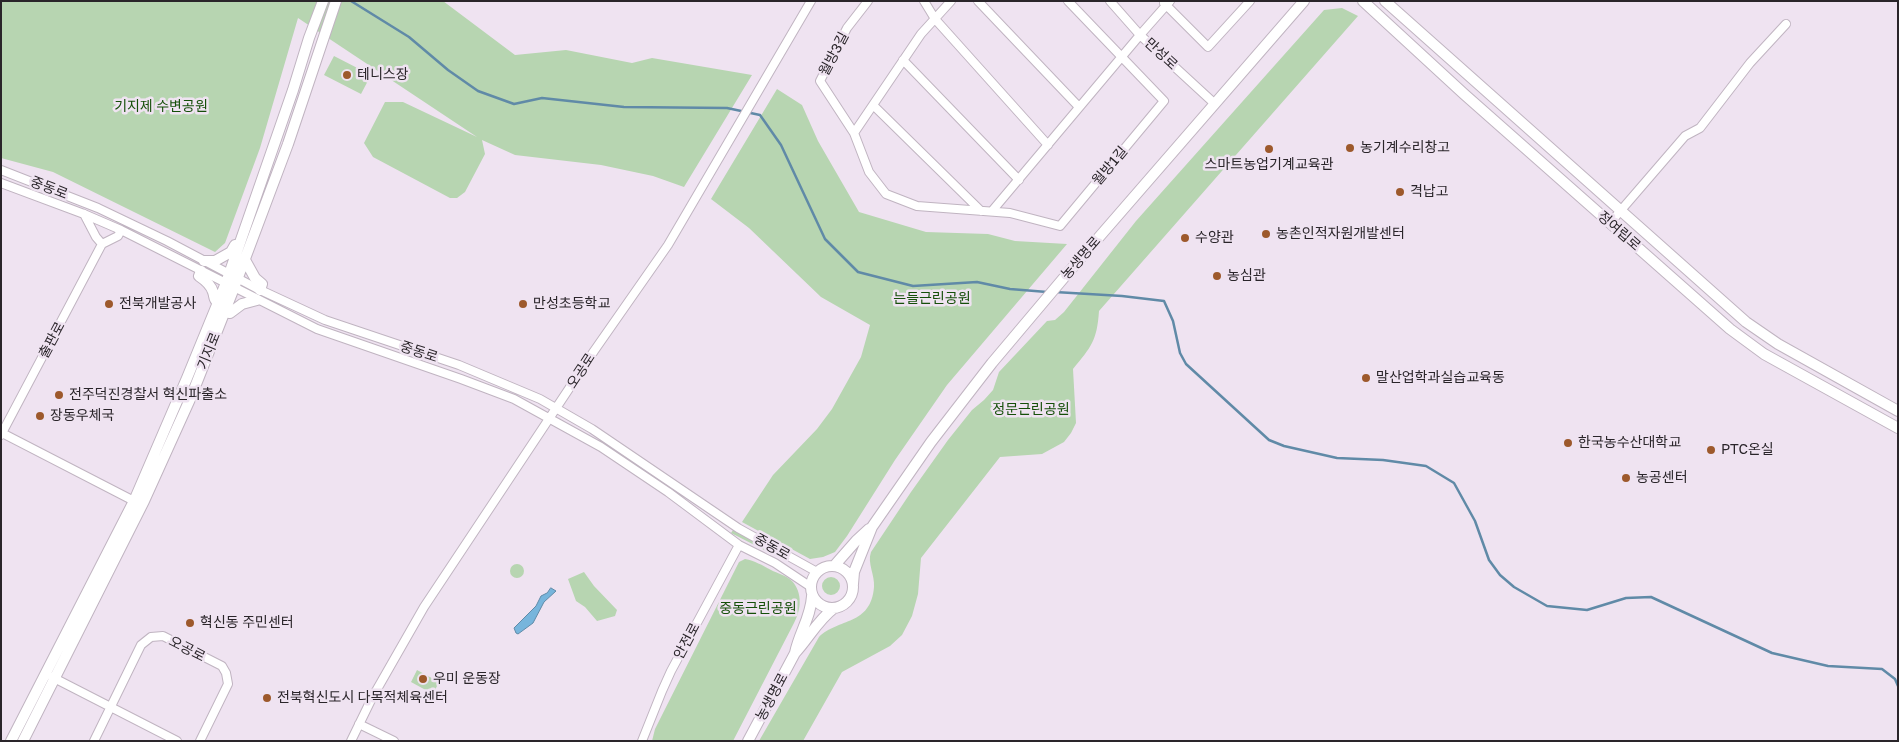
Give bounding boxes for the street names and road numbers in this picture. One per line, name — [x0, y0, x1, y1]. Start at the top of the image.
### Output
street label: 월방3길 — [816, 29, 852, 79]
street label: 만성로 — [1141, 35, 1181, 73]
street label: 월방1길 — [1089, 143, 1131, 189]
street label: 중동로 — [28, 173, 70, 203]
street label: 정여립로 — [1594, 208, 1644, 254]
street label: 농생명로 — [1058, 233, 1104, 283]
street label: 출판로 — [36, 319, 68, 361]
street label: 기지로 — [194, 330, 224, 372]
street label: 중동로 — [398, 338, 440, 366]
street label: 오공로 — [563, 350, 599, 392]
street label: 중동로 — [751, 530, 793, 564]
street label: 안전로 — [671, 620, 703, 662]
street label: 오공로 — [166, 633, 208, 665]
street label: 농생명로 — [752, 670, 792, 724]

